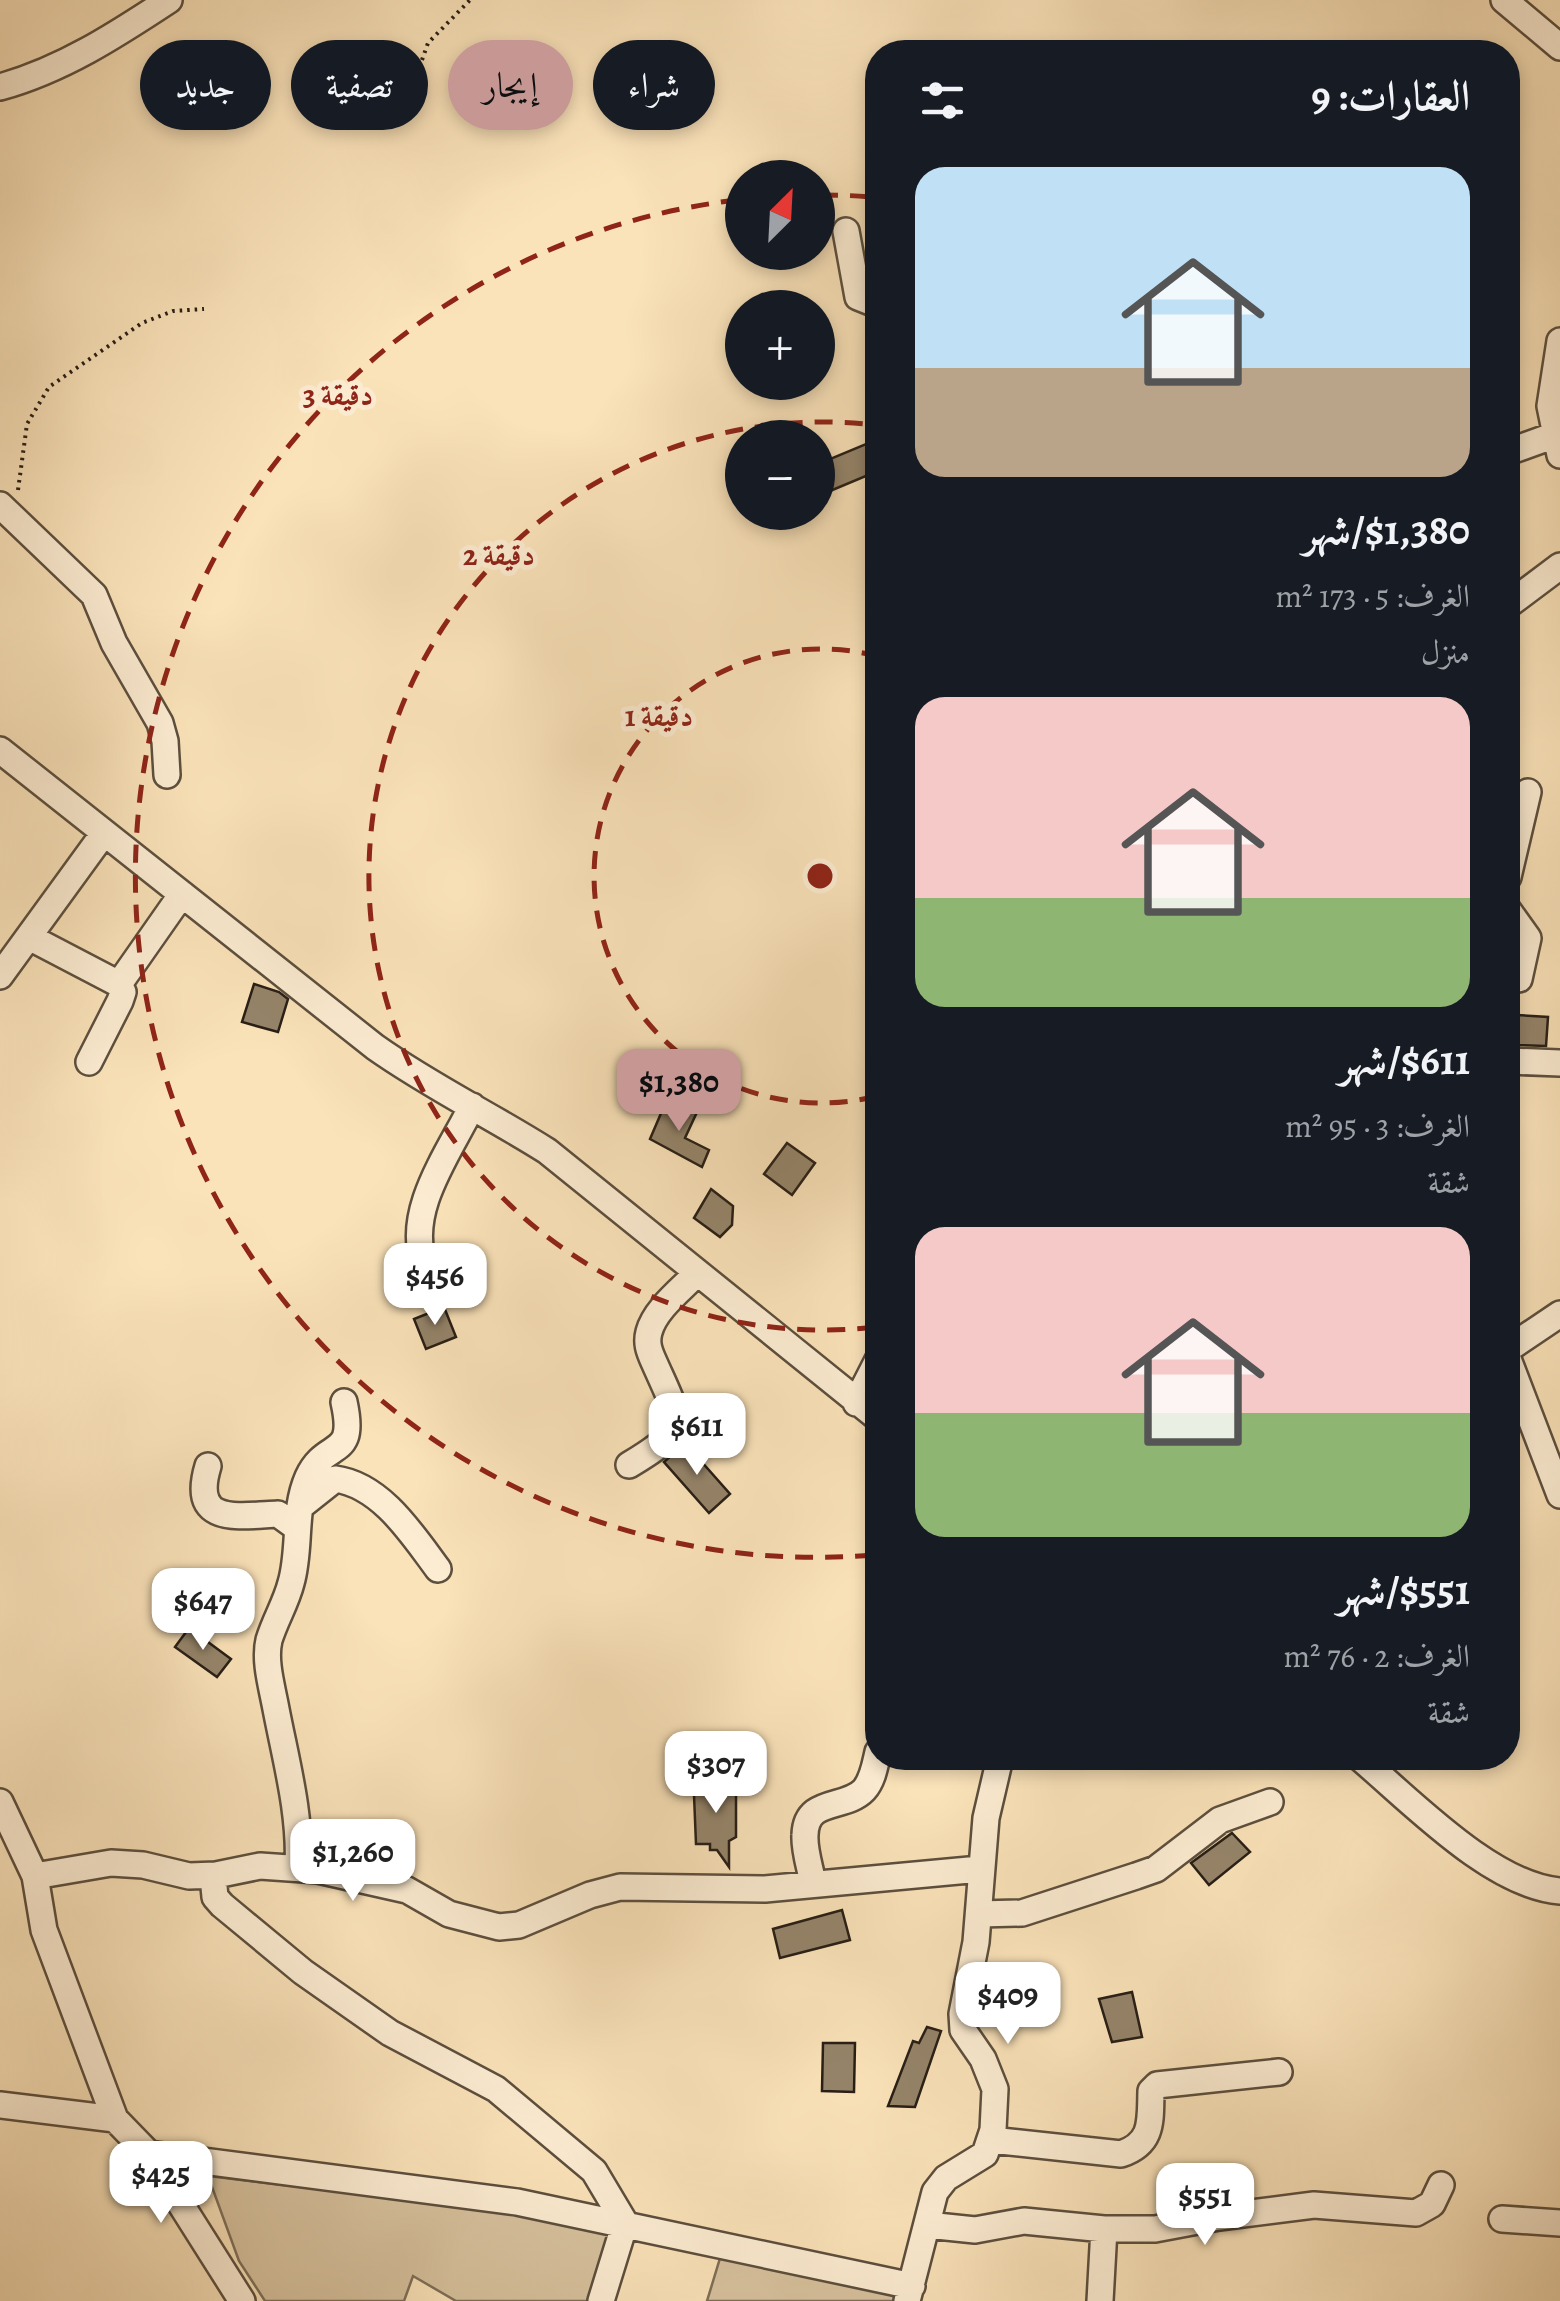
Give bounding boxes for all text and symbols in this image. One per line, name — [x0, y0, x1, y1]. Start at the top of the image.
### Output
chip: جديد — [140, 40, 271, 130]
chip: تصفية — [291, 40, 428, 130]
chip: إيجار — [448, 40, 573, 130]
chip: شراء — [593, 40, 715, 130]
text: العقارات: 9 — [1311, 67, 1470, 124]
icon: filters — [915, 73, 970, 128]
north arrow — [725, 160, 835, 270]
map controls — [725, 160, 835, 530]
icon: home — [1103, 232, 1283, 412]
button: + — [725, 290, 835, 400]
text: 3 دقيقة — [303, 375, 373, 415]
button: − — [725, 420, 835, 530]
text: $1,380/شهر — [1303, 501, 1470, 558]
text: 2 دقيقة — [463, 535, 535, 575]
text: الغرف: 5 · 173 m² — [1275, 574, 1470, 618]
text: منزل — [1421, 630, 1470, 674]
text: 1 دقيقة — [625, 696, 693, 736]
icon: home — [1103, 762, 1283, 942]
centre of rings — [802, 858, 838, 894]
text: $611/شهر — [1339, 1031, 1470, 1088]
pin: $1,380 — [598, 1049, 760, 1134]
text: $1,380 — [639, 1059, 719, 1103]
text: الغرف: 3 · 95 m² — [1285, 1104, 1470, 1148]
text: شقة — [1428, 1160, 1470, 1204]
pin: $456 — [376, 1243, 494, 1328]
text: $456 — [406, 1253, 464, 1297]
icon: home — [1103, 1292, 1283, 1472]
pin: $611 — [638, 1393, 756, 1478]
text: $611 — [671, 1403, 723, 1447]
text: $551/شهر — [1338, 1561, 1470, 1618]
pin: $647 — [144, 1568, 262, 1653]
text: $647 — [174, 1578, 232, 1622]
text: الغرف: 2 · 76 m² — [1283, 1634, 1470, 1678]
text: شقة — [1428, 1690, 1470, 1734]
pin: $307 — [657, 1731, 775, 1816]
text: $307 — [687, 1741, 745, 1785]
pin: $1,260 — [272, 1819, 434, 1904]
text: $1,260 — [312, 1829, 394, 1873]
pin: $409 — [949, 1962, 1067, 2047]
text: $409 — [978, 1972, 1038, 2016]
pin: $425 — [102, 2141, 220, 2226]
text: $425 — [131, 2151, 191, 2195]
pin: $551 — [1146, 2163, 1264, 2248]
text: $551 — [1178, 2173, 1232, 2217]

